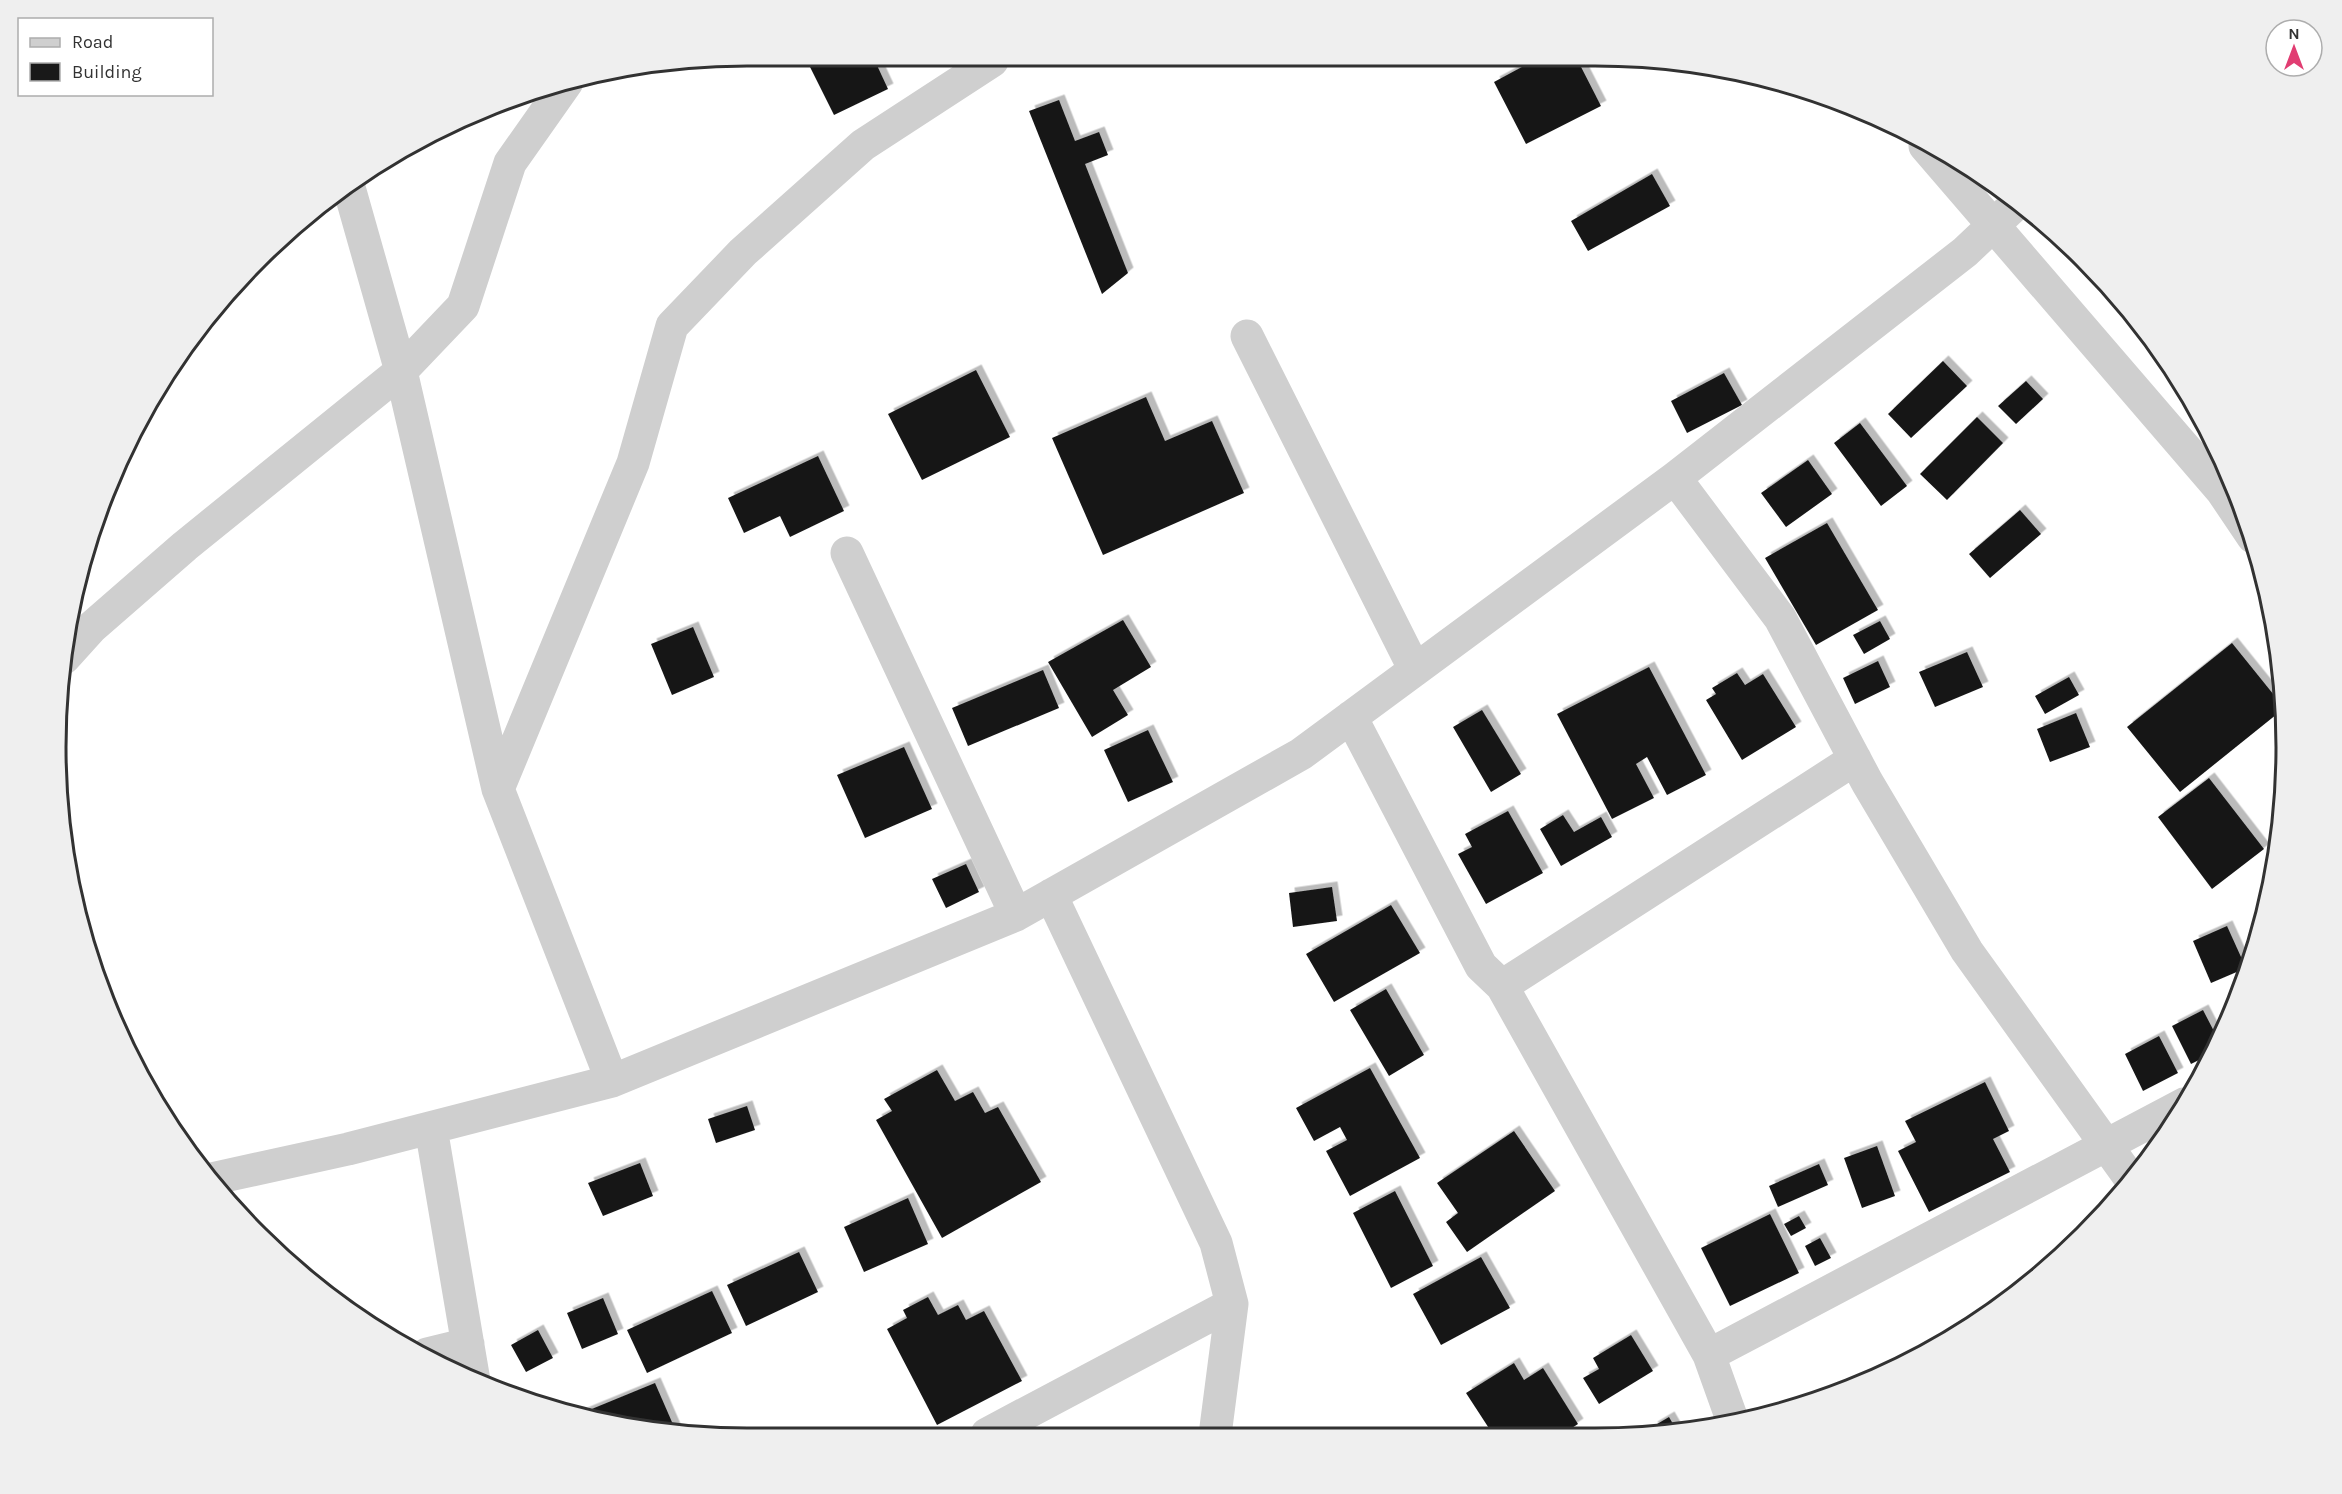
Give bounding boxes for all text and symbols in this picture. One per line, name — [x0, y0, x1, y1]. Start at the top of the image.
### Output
legend — [18, 18, 213, 96]
north arrow — [2264, 18, 2324, 78]
text: N — [2288, 24, 2300, 43]
text: Road — [72, 31, 113, 53]
text: Building — [72, 61, 142, 83]

